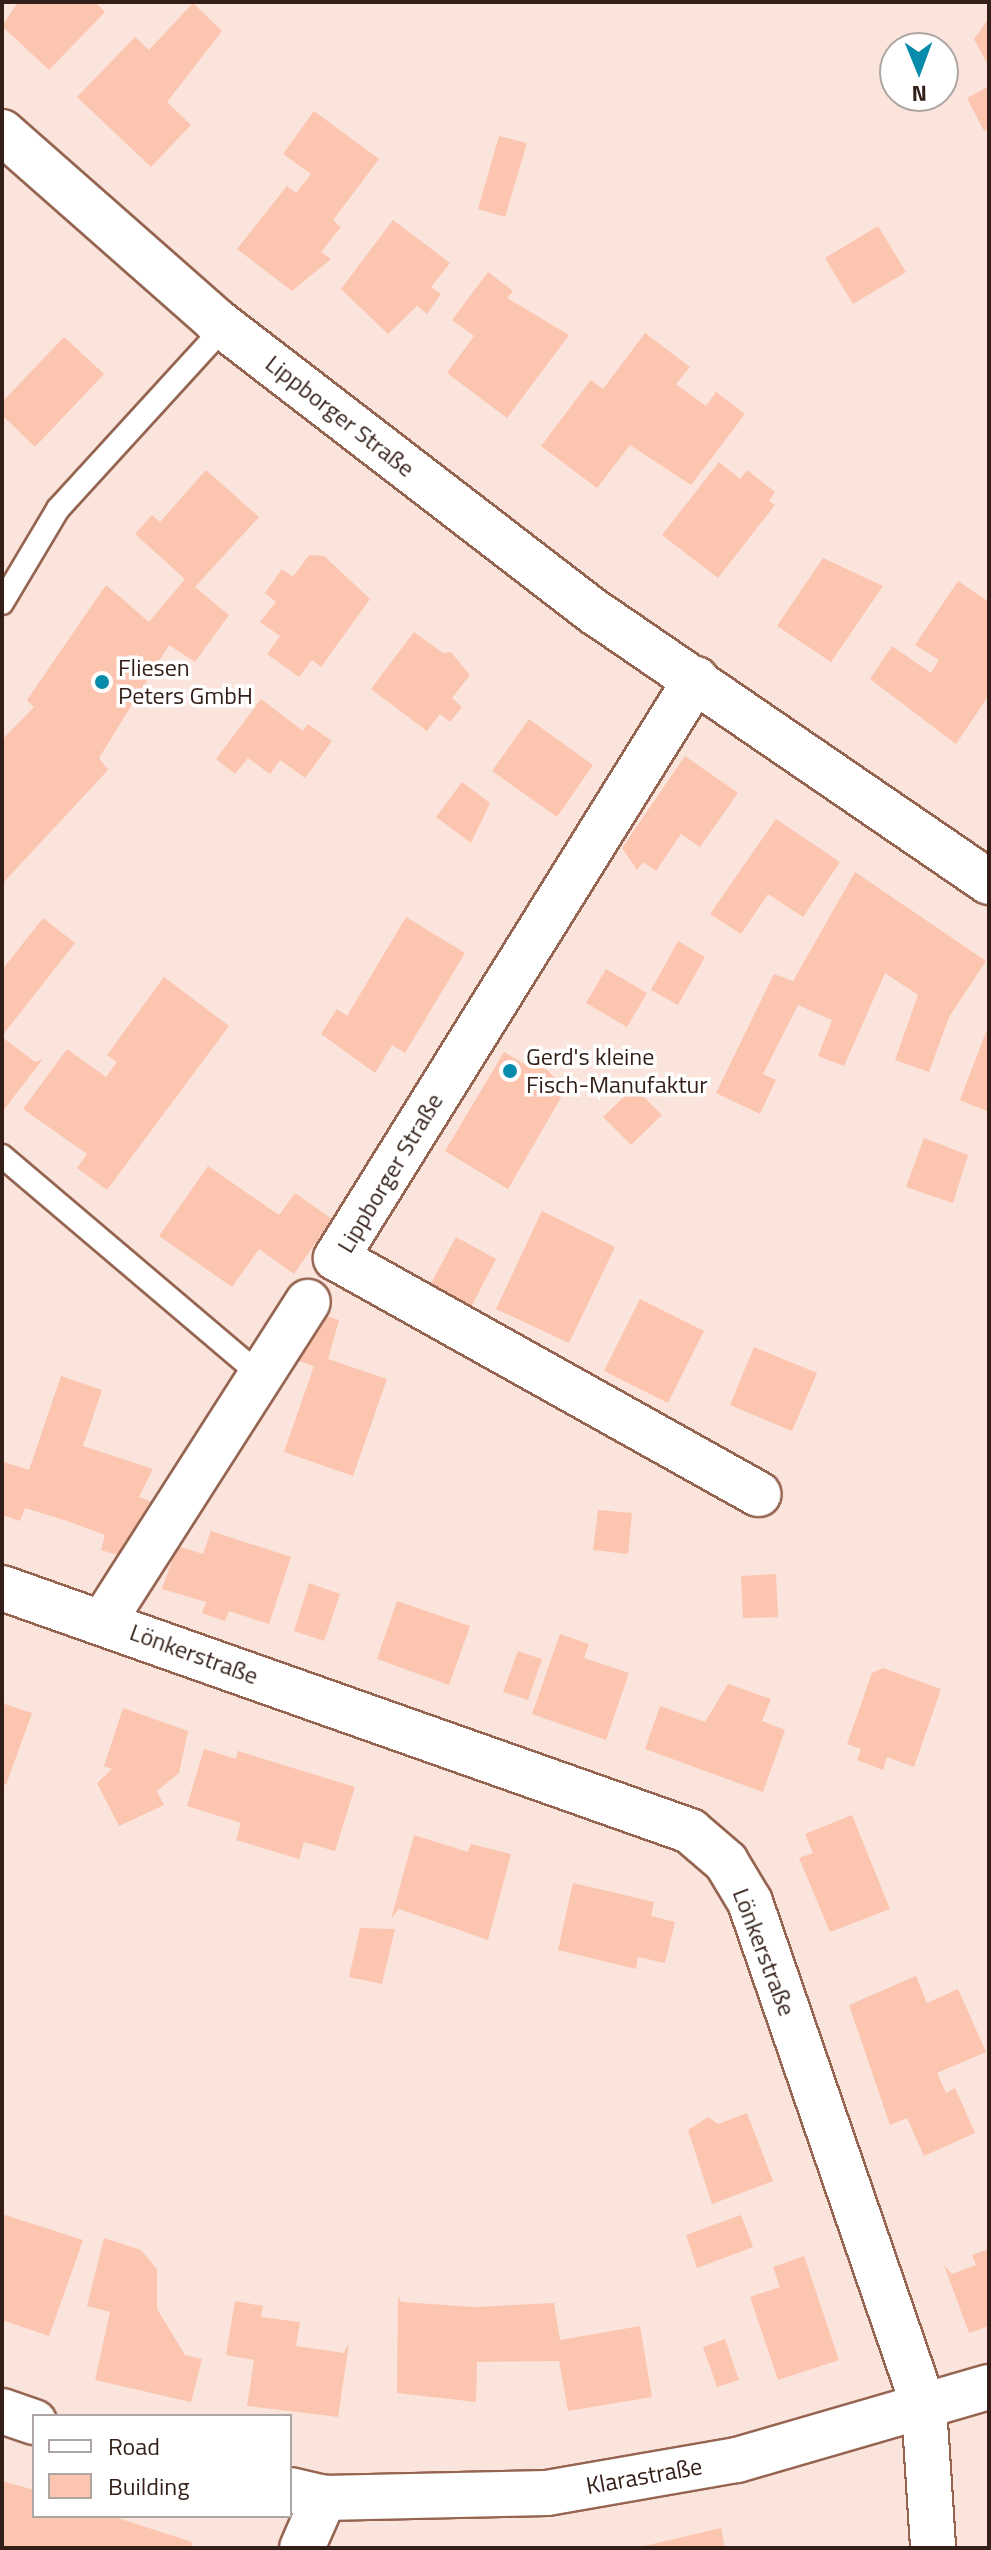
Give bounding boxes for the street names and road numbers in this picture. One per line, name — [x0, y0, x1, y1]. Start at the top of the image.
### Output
street label: Lippborger Straße — [260, 349, 420, 483]
street label: Lippborger Straße — [331, 1088, 449, 1258]
street label: Lönkerstraße — [126, 1617, 262, 1691]
street label: Lönkerstraße — [726, 1884, 802, 2020]
street label: Klarastraße — [584, 2452, 704, 2500]

